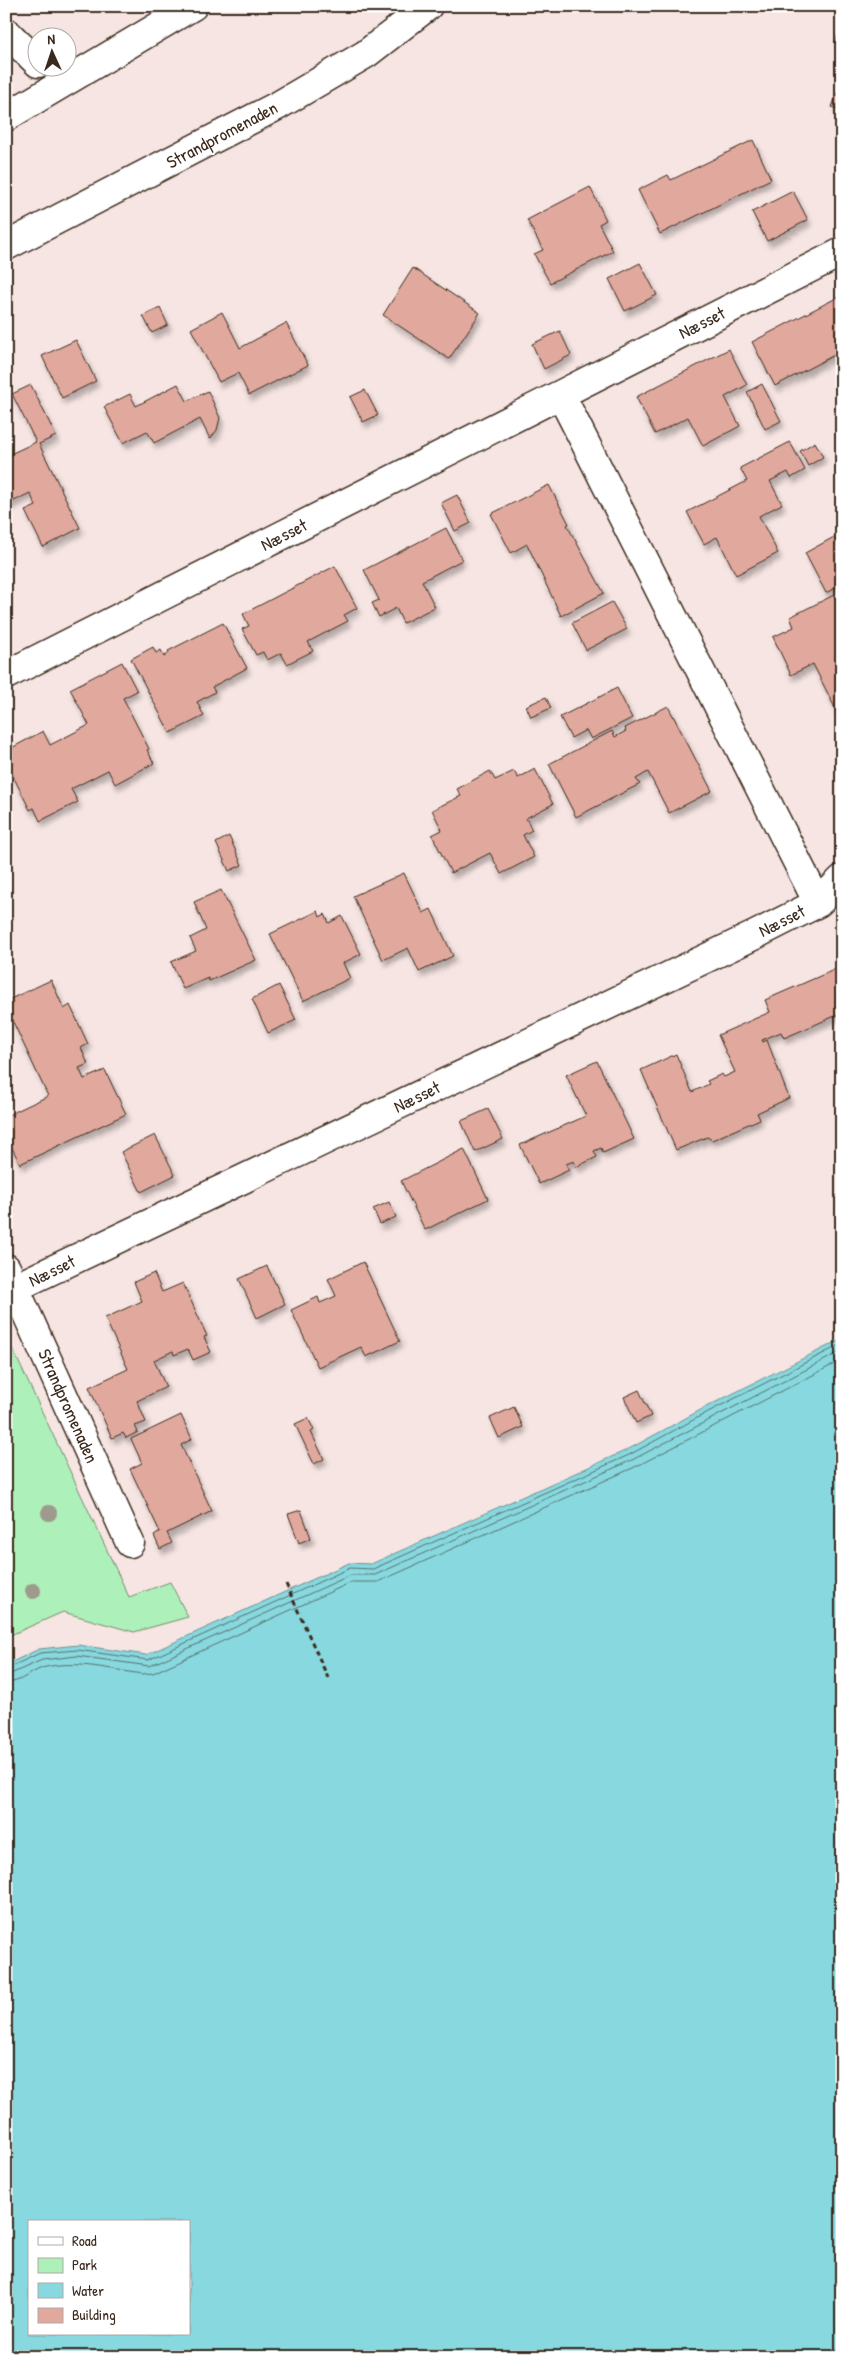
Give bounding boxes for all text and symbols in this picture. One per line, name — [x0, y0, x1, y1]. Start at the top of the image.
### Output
north arrow — [28, 28, 78, 78]
text: N — [47, 29, 56, 48]
street label: Strandpromenaden — [162, 95, 282, 174]
street label: Næsset — [674, 300, 730, 345]
street label: Næsset — [256, 512, 312, 557]
street label: Næsset — [754, 898, 810, 943]
street label: Næsset — [389, 1074, 445, 1119]
street label: Næsset — [24, 1248, 80, 1293]
street label: Strandpromenaden — [32, 1345, 105, 1467]
legend — [28, 2220, 190, 2336]
text: Road — [72, 2230, 97, 2251]
text: Park — [72, 2254, 97, 2275]
text: Water — [72, 2280, 104, 2301]
text: Building — [72, 2304, 116, 2325]

